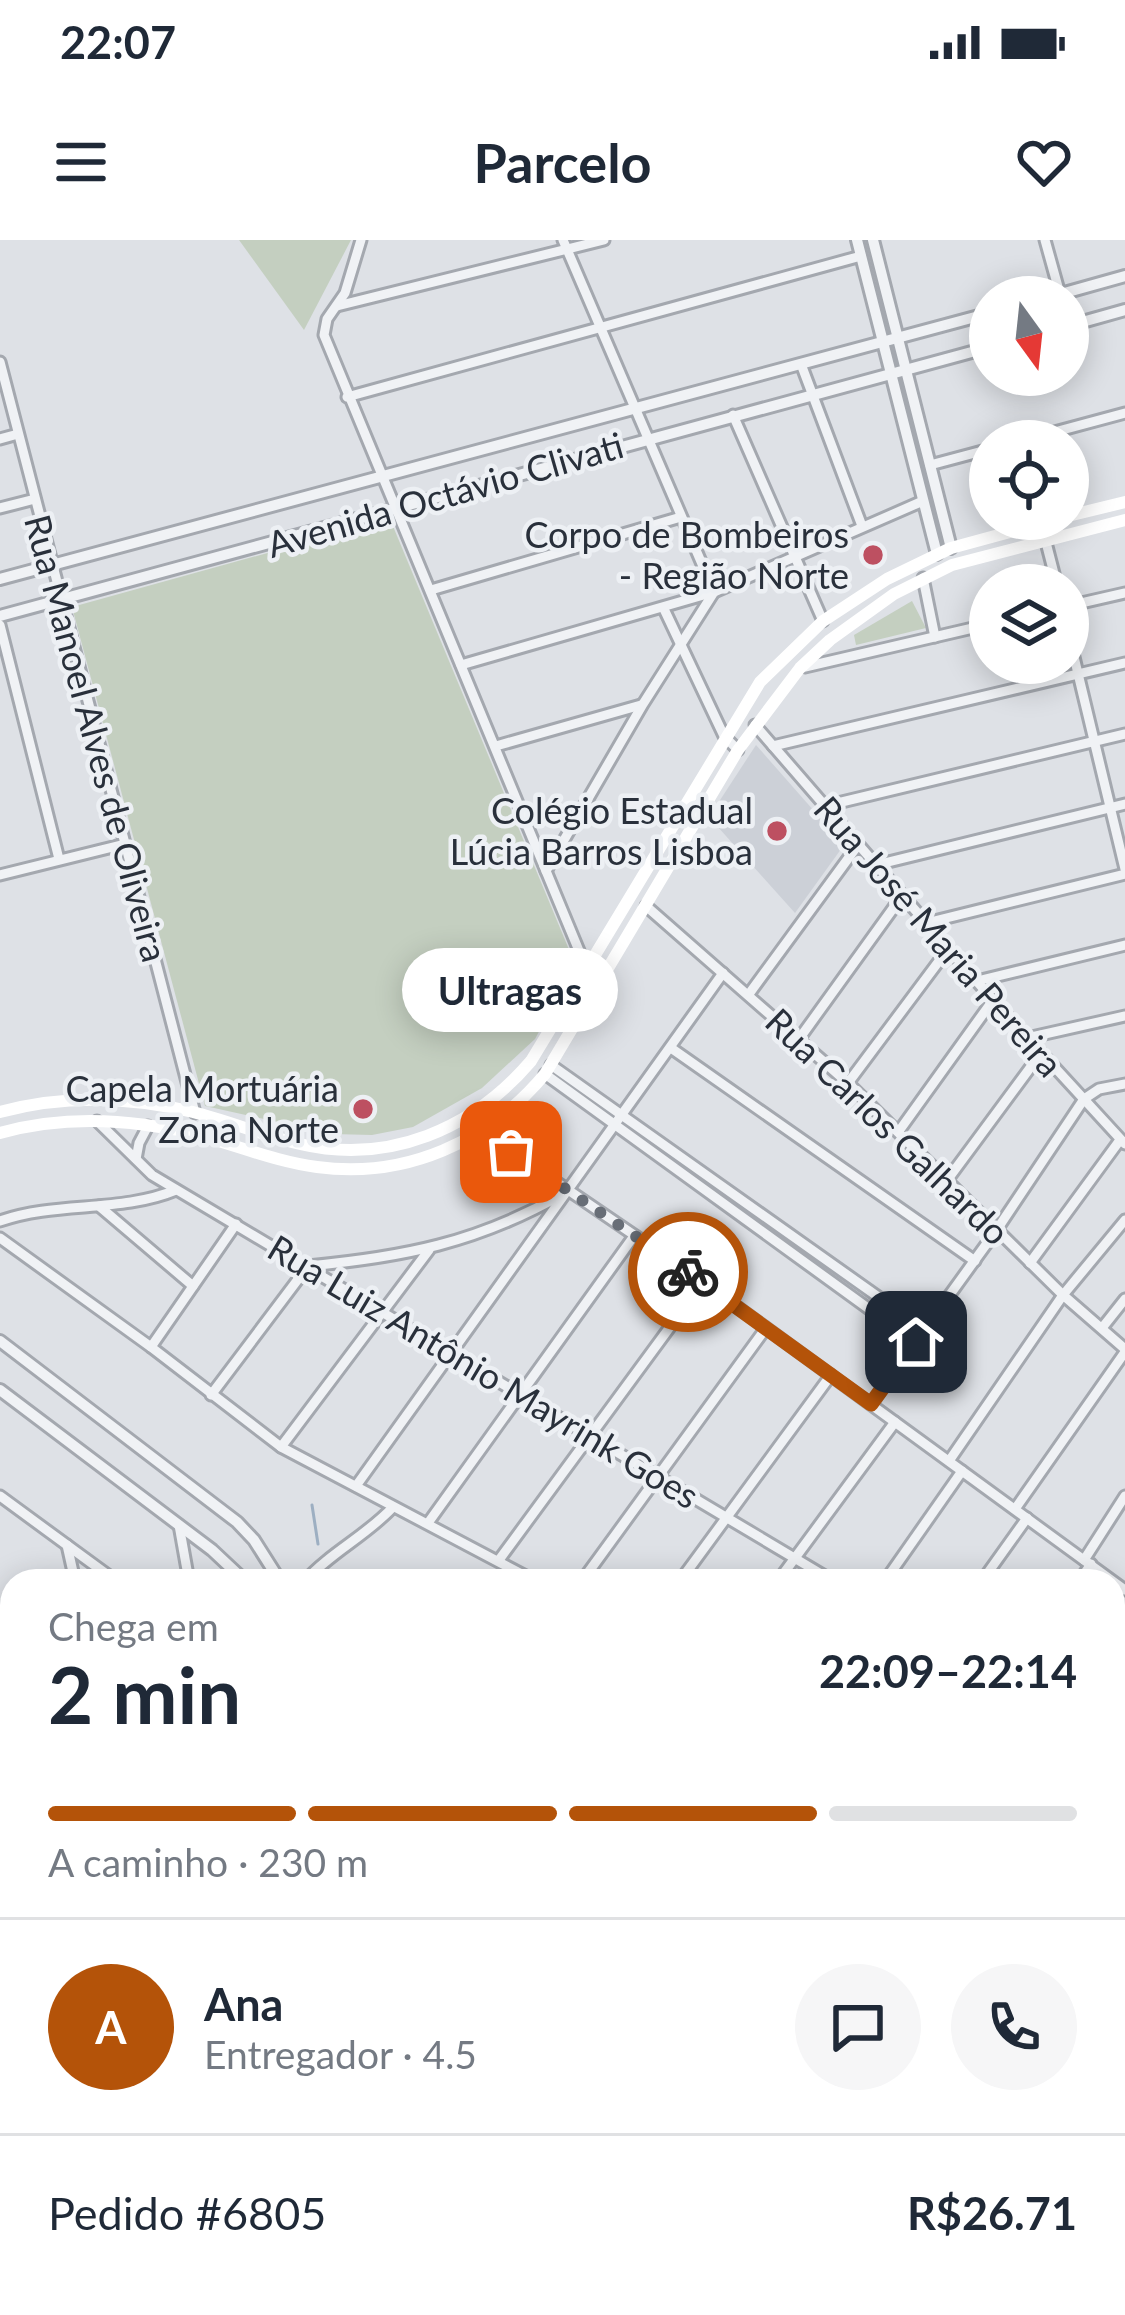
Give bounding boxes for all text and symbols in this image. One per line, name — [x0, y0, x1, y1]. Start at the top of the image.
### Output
text: 22:07 — [60, 15, 176, 69]
icon: menu — [48, 129, 114, 195]
icon: heart — [1011, 129, 1077, 195]
text: Parcelo — [473, 130, 652, 195]
north arrow — [969, 276, 1089, 396]
map controls — [969, 276, 1089, 684]
button: locate — [969, 420, 1089, 540]
street label: Avenida Octávio Clivati — [262, 422, 628, 566]
street label: Rua Manoel Alves de Oliveira — [16, 510, 178, 966]
place label: Corpo de Bombeiros - Região Norte — [524, 512, 849, 597]
marker: Corpo de Bombeiros - Região Norte — [860, 542, 886, 568]
button: layers — [969, 564, 1089, 684]
street label: Rua José Maria Pereira — [805, 787, 1073, 1085]
place label: Colégio Estadual Lúcia Barros Lisboa — [450, 788, 753, 873]
marker: Colégio Estadual Lúcia Barros Lisboa — [764, 818, 790, 844]
callout: Ultragas — [403, 948, 619, 1032]
text: Ultragas — [438, 967, 582, 1013]
street label: Rua Carlos Galhardo — [757, 999, 1019, 1253]
place label: Capela Mortuária Zona Norte — [65, 1066, 339, 1151]
marker: Capela Mortuária Zona Norte — [350, 1096, 376, 1122]
pin — [460, 1101, 562, 1203]
icon: bag — [478, 1119, 544, 1185]
courier — [628, 1212, 748, 1332]
street label: Rua Luiz Antônio Mayrink Goes — [261, 1225, 707, 1517]
icon: bike — [655, 1239, 721, 1305]
pin — [865, 1291, 967, 1393]
icon: home — [883, 1309, 949, 1375]
text: Chega em — [48, 1603, 219, 1649]
text: 22:09–22:14 — [819, 1644, 1077, 1698]
text: 2 min — [48, 1647, 241, 1741]
text: A caminho · 230 m — [48, 1839, 368, 1885]
button: chat — [795, 1964, 921, 2090]
button: phone — [951, 1964, 1077, 2090]
text: Ana — [204, 1977, 283, 2031]
text: A — [95, 2000, 127, 2054]
text: Entregador · 4.5 — [204, 2031, 477, 2077]
text: Pedido #6805 — [48, 2186, 326, 2240]
text: R$26.71 — [907, 2186, 1077, 2240]

